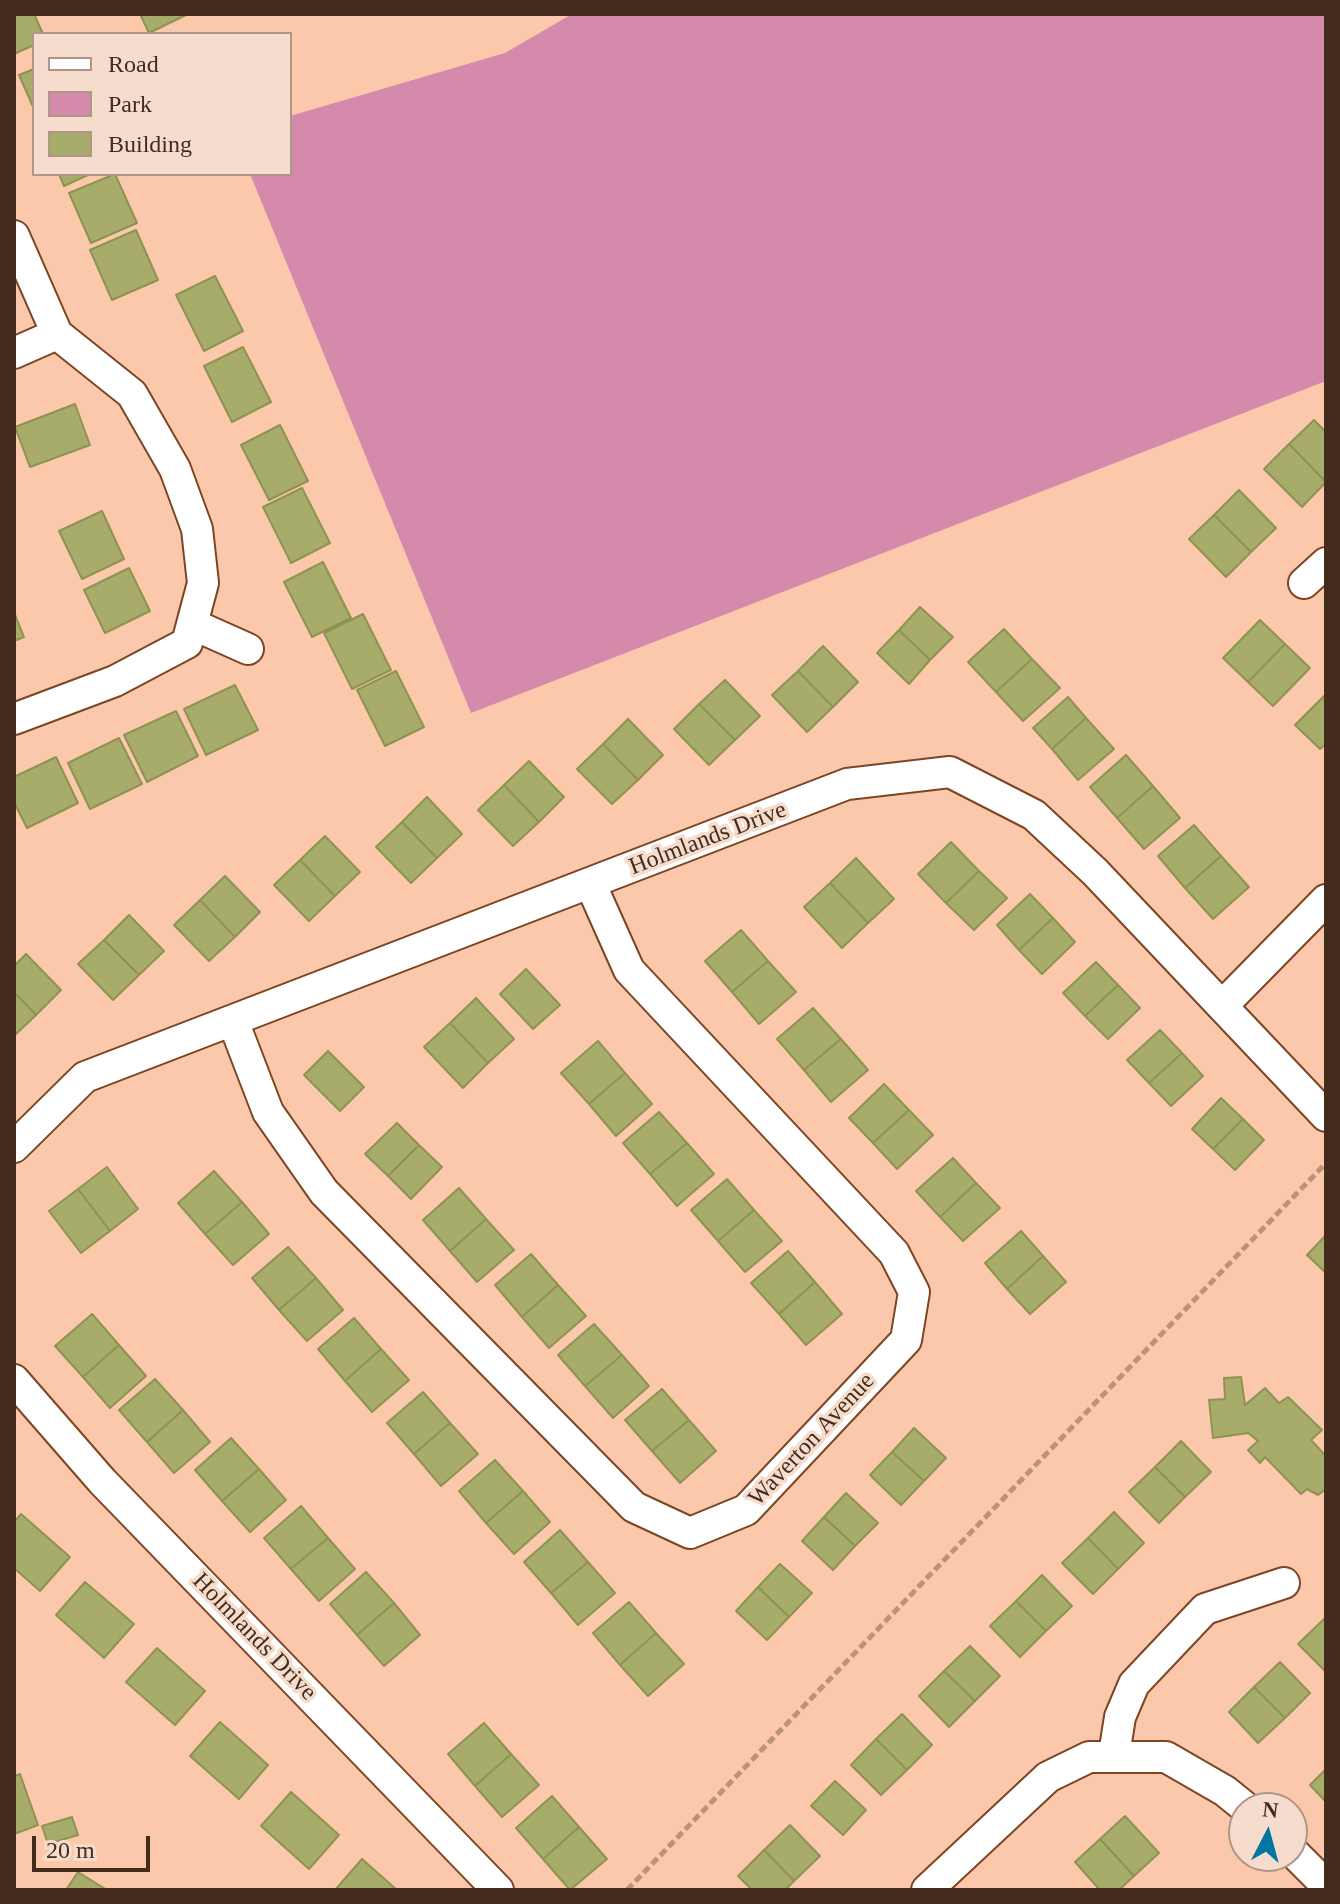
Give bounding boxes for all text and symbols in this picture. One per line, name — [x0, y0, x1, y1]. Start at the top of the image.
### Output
legend — [32, 32, 292, 176]
text: Road — [108, 51, 159, 77]
text: Park — [108, 91, 152, 117]
text: Building — [108, 131, 192, 157]
street label: Holmlands Drive — [625, 796, 791, 882]
street label: Waverton Avenue — [743, 1367, 881, 1513]
street label: Holmlands Drive — [186, 1567, 322, 1707]
north arrow — [1228, 1792, 1308, 1872]
text: N — [1261, 1796, 1280, 1823]
scale bar — [36, 1820, 154, 1870]
text: 20 m — [46, 1837, 95, 1863]

